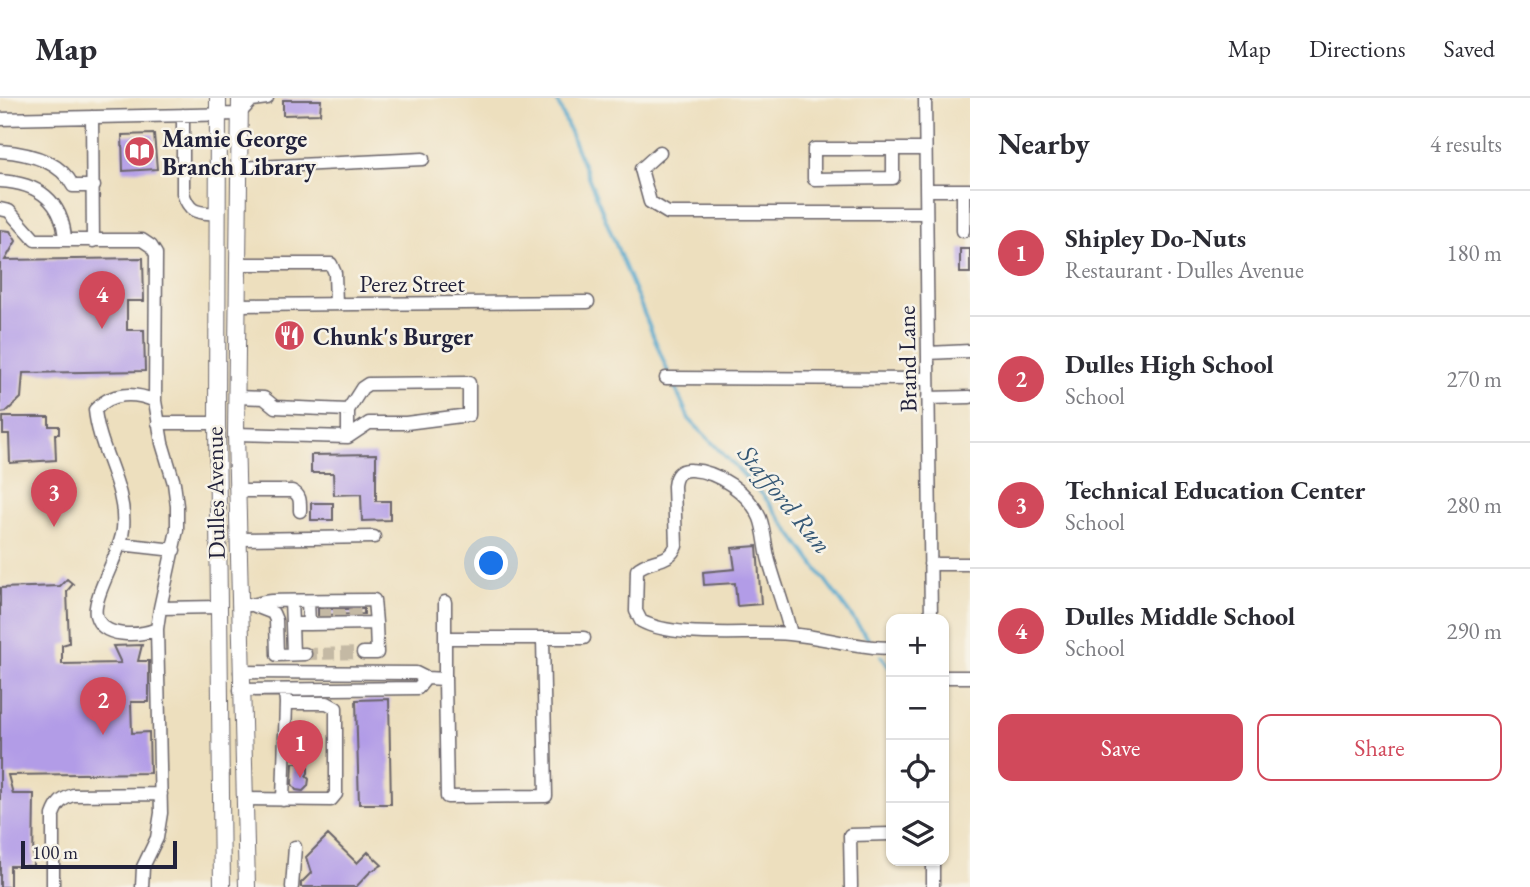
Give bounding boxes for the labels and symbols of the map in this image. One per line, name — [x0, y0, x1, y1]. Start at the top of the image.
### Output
place label: Mamie George Branch Library — [162, 123, 316, 183]
library icon: Mamie George Branch Library — [122, 135, 156, 169]
street label: Perez Street — [359, 268, 465, 299]
pin: 4 — [79, 271, 125, 329]
street label: Brand Lane — [891, 305, 923, 413]
restaurant icon: Chunk's Burger — [273, 319, 307, 353]
place label: Chunk's Burger — [313, 321, 473, 353]
street label: Dulles Avenue — [198, 426, 232, 560]
water label: Stafford Run — [730, 437, 840, 561]
pin: 3 — [31, 469, 77, 527]
your location — [474, 546, 508, 580]
pin: 2 — [80, 677, 126, 735]
pin: 1 — [277, 720, 323, 778]
scale bar — [21, 838, 177, 870]

